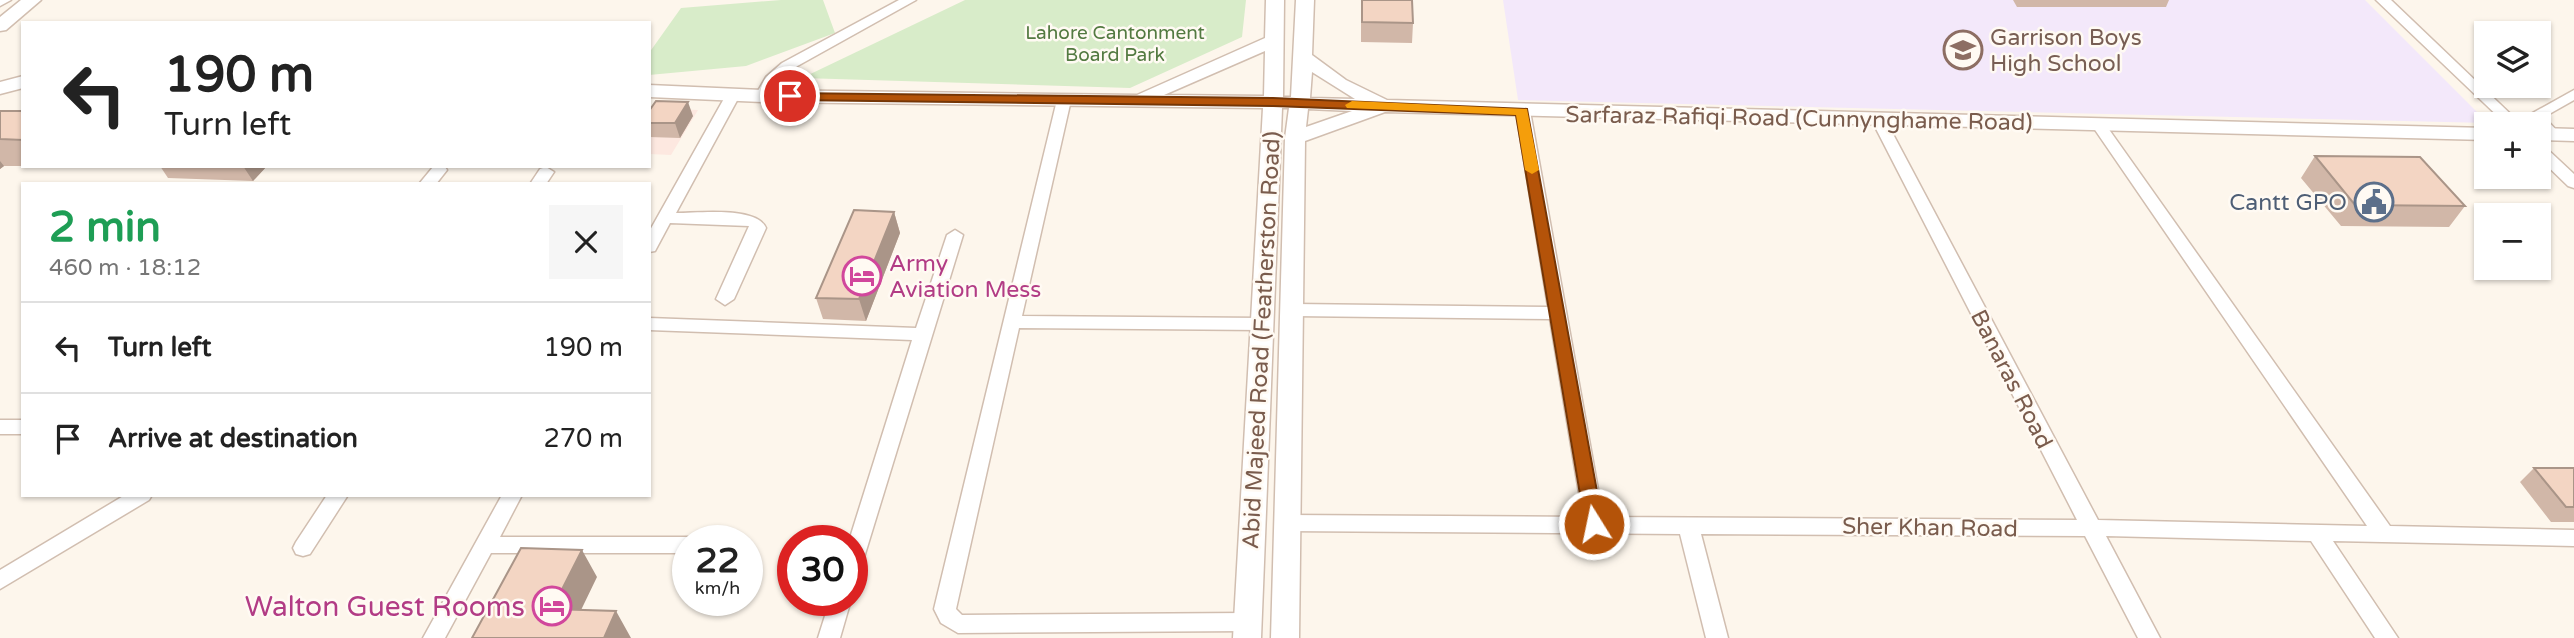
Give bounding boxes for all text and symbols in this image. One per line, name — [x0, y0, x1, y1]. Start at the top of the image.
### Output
map controls — [2474, 21, 2551, 280]
button: layers — [2474, 21, 2551, 98]
park label: Lahore Cantonment Board Park — [1025, 22, 1205, 66]
place label: Garrison Boys High School — [1990, 24, 2142, 78]
school or university icon: Garrison Boys High School — [1942, 29, 1984, 71]
text: 190 m — [164, 46, 314, 105]
icon: left — [49, 49, 140, 140]
pin — [760, 66, 820, 126]
icon: arrive — [771, 77, 809, 115]
street label: Sarfaraz Rafiqi Road (Cunnynghame Road) — [1565, 101, 2033, 137]
text: Turn left — [164, 106, 291, 144]
button: + — [2474, 112, 2551, 189]
street label: Abid Majeed Road (Featherston Road) — [1237, 130, 1287, 550]
public building icon: Cantt GPO — [2353, 181, 2395, 223]
place label: Cantt GPO — [2229, 189, 2347, 217]
text: 2 min — [49, 202, 161, 253]
button: − — [2474, 203, 2551, 280]
button: close — [549, 205, 623, 279]
place label: Army Aviation Mess — [889, 250, 1041, 304]
text: 460 m · 18:12 — [49, 254, 201, 282]
hotel icon: Army Aviation Mess — [841, 255, 883, 297]
street label: Banaras Road — [1964, 305, 2058, 454]
icon: left — [49, 329, 87, 367]
text: Turn left — [108, 332, 211, 363]
text: 190 m — [543, 332, 623, 363]
icon: arrive — [49, 420, 87, 458]
text: Arrive at destination — [108, 423, 358, 454]
text: 270 m — [543, 423, 623, 454]
position arrow — [1557, 487, 1631, 561]
street label: Sher Khan Road — [1842, 512, 2018, 544]
speed limit sign: 30 — [777, 525, 868, 616]
text: 22 — [696, 540, 739, 582]
text: km/h — [695, 577, 740, 599]
hotel icon: Walton Guest Rooms — [531, 585, 573, 627]
place label: Walton Guest Rooms — [245, 590, 525, 624]

